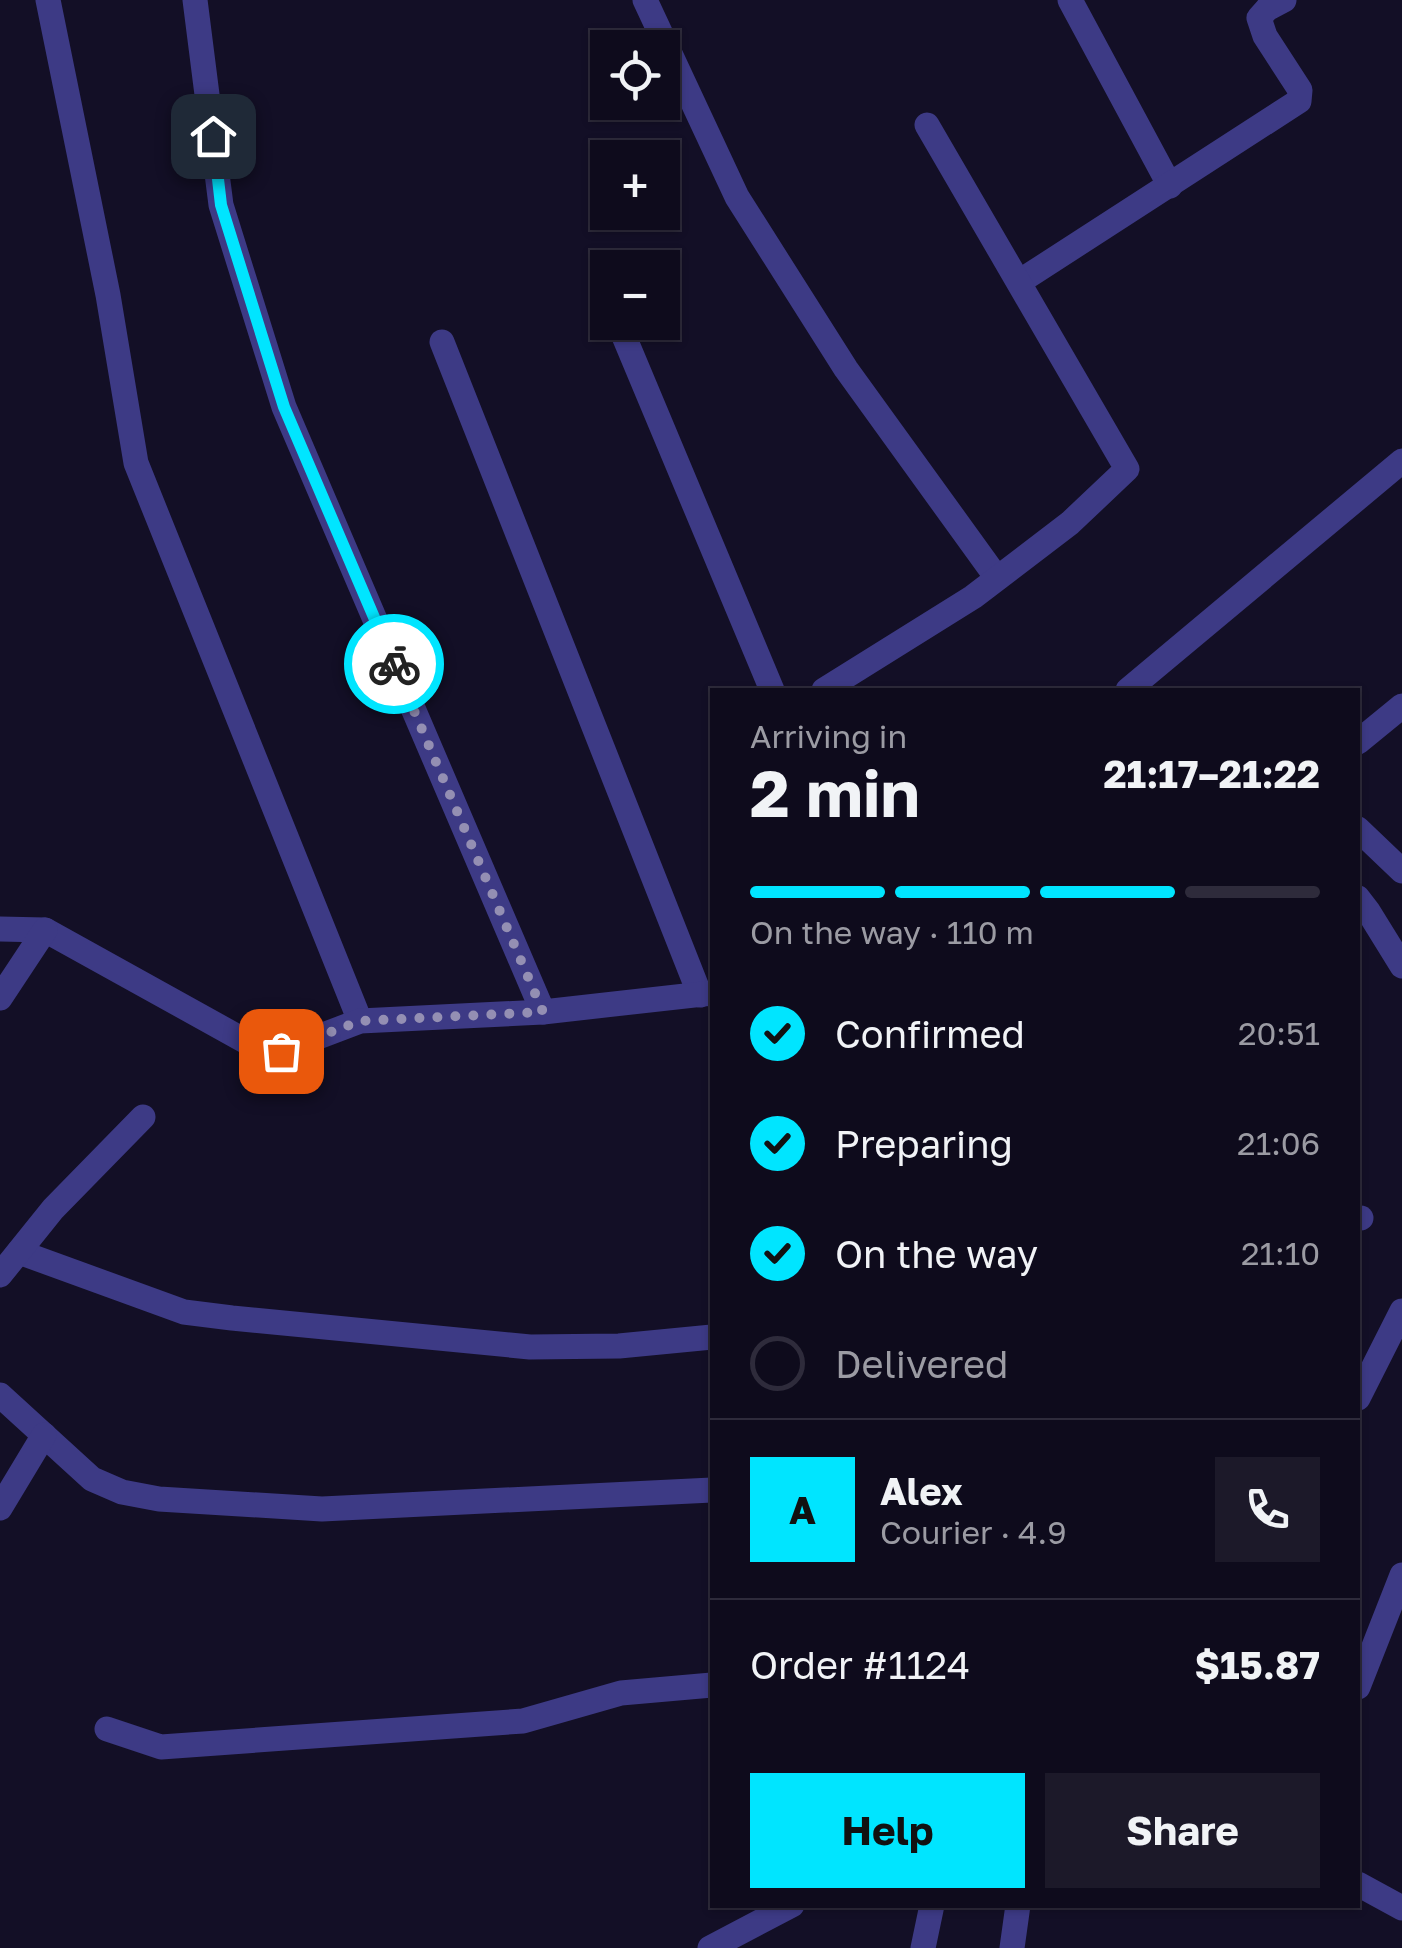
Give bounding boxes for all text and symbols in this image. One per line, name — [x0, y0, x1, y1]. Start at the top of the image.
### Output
map controls — [590, 30, 680, 340]
button: locate — [590, 30, 680, 120]
pin — [171, 94, 256, 179]
icon: home — [186, 109, 241, 164]
button: + — [590, 140, 680, 230]
button: − — [590, 250, 680, 340]
courier — [344, 614, 444, 714]
icon: bike — [367, 637, 422, 692]
text: Arriving in — [750, 717, 907, 755]
text: 21:17–21:22 — [1103, 751, 1320, 796]
text: 2 min — [750, 753, 920, 831]
text: On the way · 110 m — [750, 913, 1034, 951]
icon: check — [750, 1006, 805, 1061]
pin — [239, 1009, 324, 1094]
text: Confirmed — [835, 1011, 1025, 1056]
text: 20:51 — [1238, 1014, 1320, 1052]
icon: bag — [254, 1024, 309, 1079]
icon: check — [750, 1116, 805, 1171]
text: Preparing — [835, 1121, 1013, 1166]
text: 21:06 — [1237, 1124, 1320, 1162]
icon: check — [750, 1226, 805, 1281]
text: On the way — [835, 1231, 1038, 1276]
text: 21:10 — [1241, 1234, 1320, 1272]
text: Delivered — [835, 1341, 1008, 1386]
button: phone — [1215, 1457, 1320, 1562]
text: Alex — [880, 1468, 963, 1513]
text: A — [789, 1487, 816, 1532]
text: Courier · 4.9 — [880, 1513, 1067, 1551]
text: Order #1124 — [750, 1642, 970, 1687]
text: $15.87 — [1195, 1642, 1320, 1687]
button: Help — [750, 1773, 1025, 1888]
button: Share — [1045, 1773, 1320, 1888]

